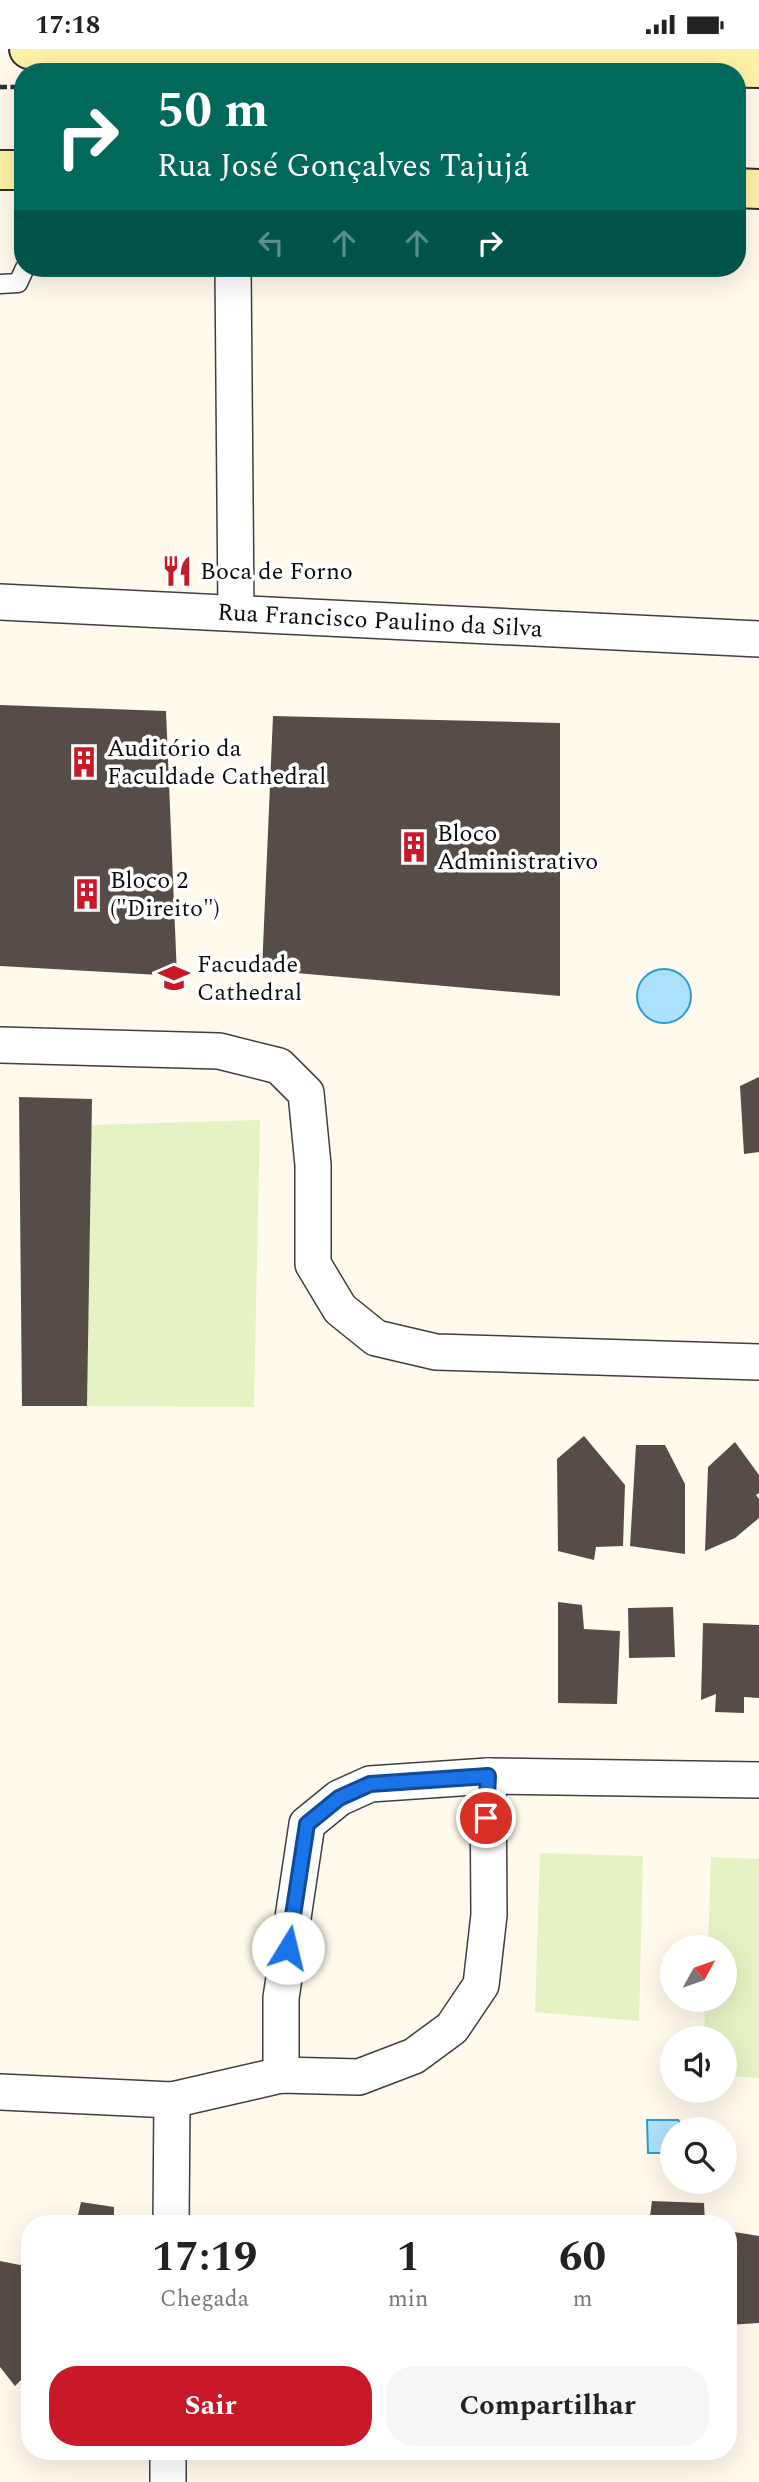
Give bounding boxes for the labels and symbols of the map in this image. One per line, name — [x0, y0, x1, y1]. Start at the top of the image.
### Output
restaurant icon: Boca de Forno — [160, 554, 194, 588]
place label: Boca de Forno — [200, 554, 353, 590]
street label: Rua Francisco Paulino da Silva — [216, 595, 544, 648]
place label: Auditório da Faculdade Cathedral — [107, 731, 326, 795]
building icon: Auditório da Faculdade Cathedral — [67, 745, 101, 779]
place label: Bloco Administrativo — [437, 816, 598, 880]
building icon: Bloco Administrativo — [397, 830, 431, 864]
place label: Bloco 2 ("Direito") — [110, 863, 220, 927]
building icon: Bloco 2 ("Direito") — [70, 877, 104, 911]
place label: Facudade Cathedral — [197, 947, 302, 1011]
school or university icon: Facudade Cathedral — [157, 961, 191, 995]
pin — [456, 1788, 516, 1848]
position arrow — [251, 1911, 325, 1985]
north arrow — [660, 1935, 737, 2013]

